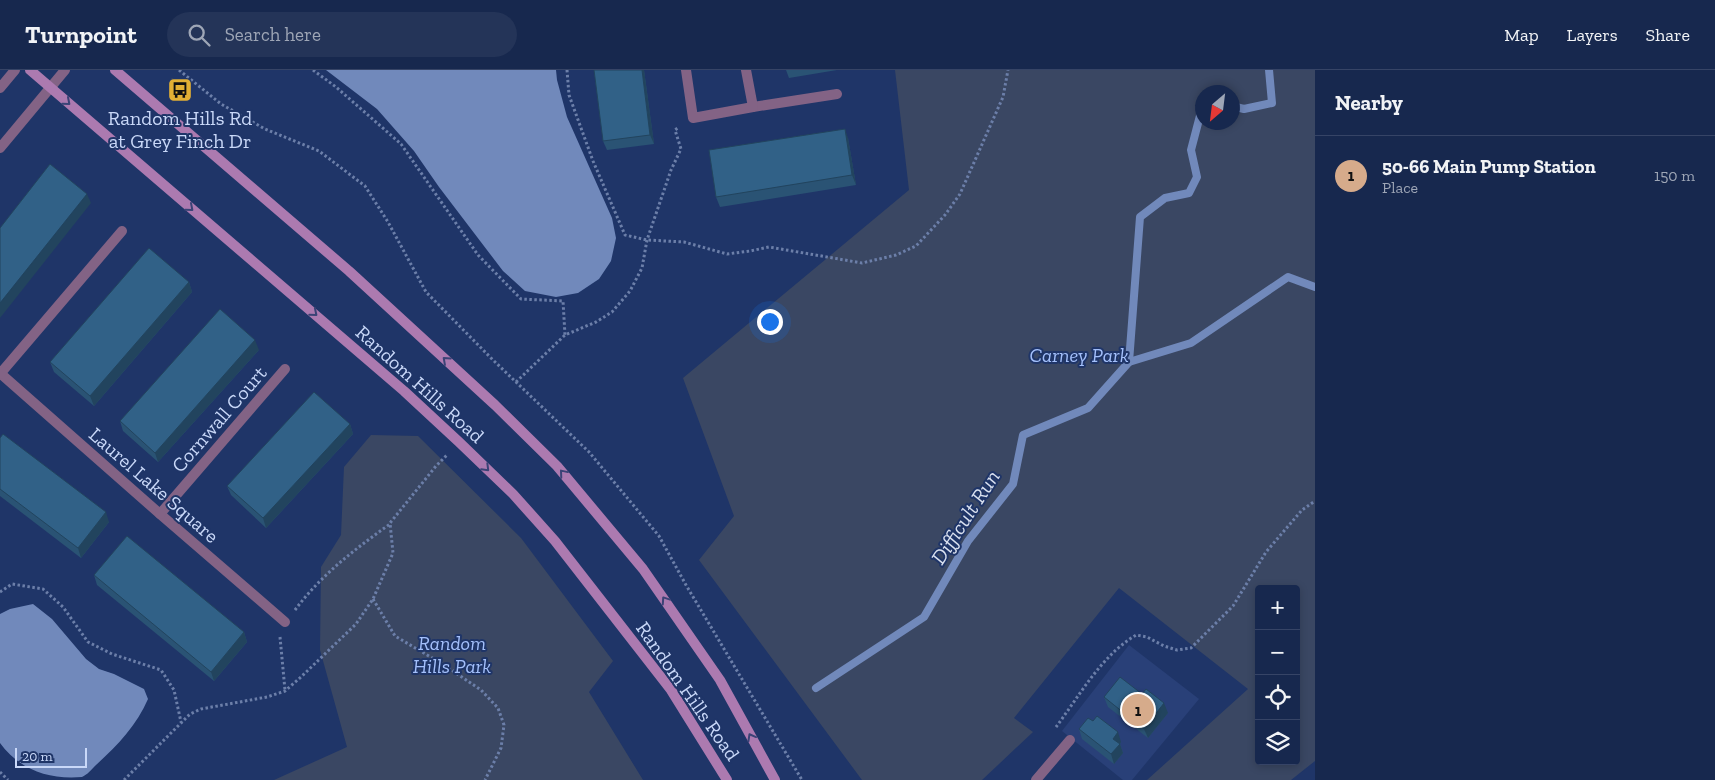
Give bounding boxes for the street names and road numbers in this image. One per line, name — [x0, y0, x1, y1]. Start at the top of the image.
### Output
street label: Random Hills Road — [351, 320, 489, 448]
street label: Cornwall Court — [166, 360, 272, 477]
street label: Laurel Lake Square — [84, 422, 224, 548]
street label: Random Hills Road — [631, 617, 745, 765]

